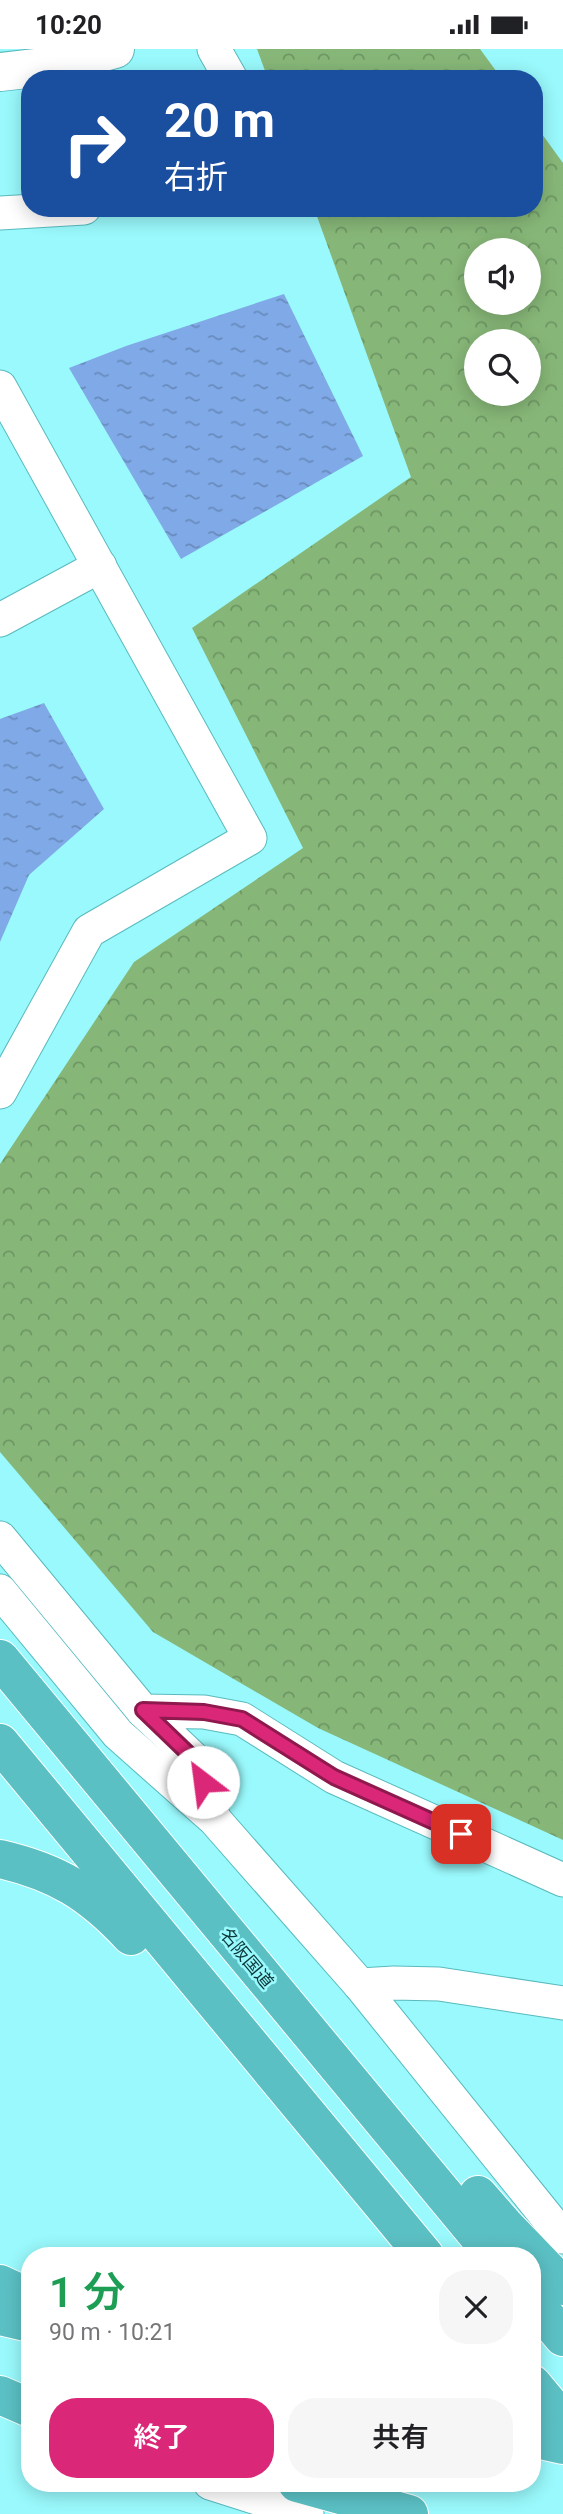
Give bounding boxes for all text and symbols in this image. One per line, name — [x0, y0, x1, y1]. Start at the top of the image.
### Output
text: 10:20 — [35, 10, 102, 40]
text: 20 m — [164, 92, 275, 149]
icon: right — [49, 98, 140, 189]
text: 右折 — [164, 158, 228, 196]
map controls — [464, 238, 541, 406]
button: sound — [464, 238, 541, 315]
button: search — [464, 329, 541, 406]
position arrow — [166, 1745, 240, 1819]
pin — [431, 1804, 491, 1864]
icon: arrive — [442, 1815, 480, 1853]
street label: 名阪国道 — [216, 1924, 278, 1992]
text: 1 分 — [49, 2268, 125, 2317]
button: close — [439, 2270, 513, 2344]
text: 90 m · 10:21 — [49, 2319, 175, 2346]
button: 終了 — [49, 2398, 274, 2478]
button: 共有 — [288, 2398, 513, 2478]

